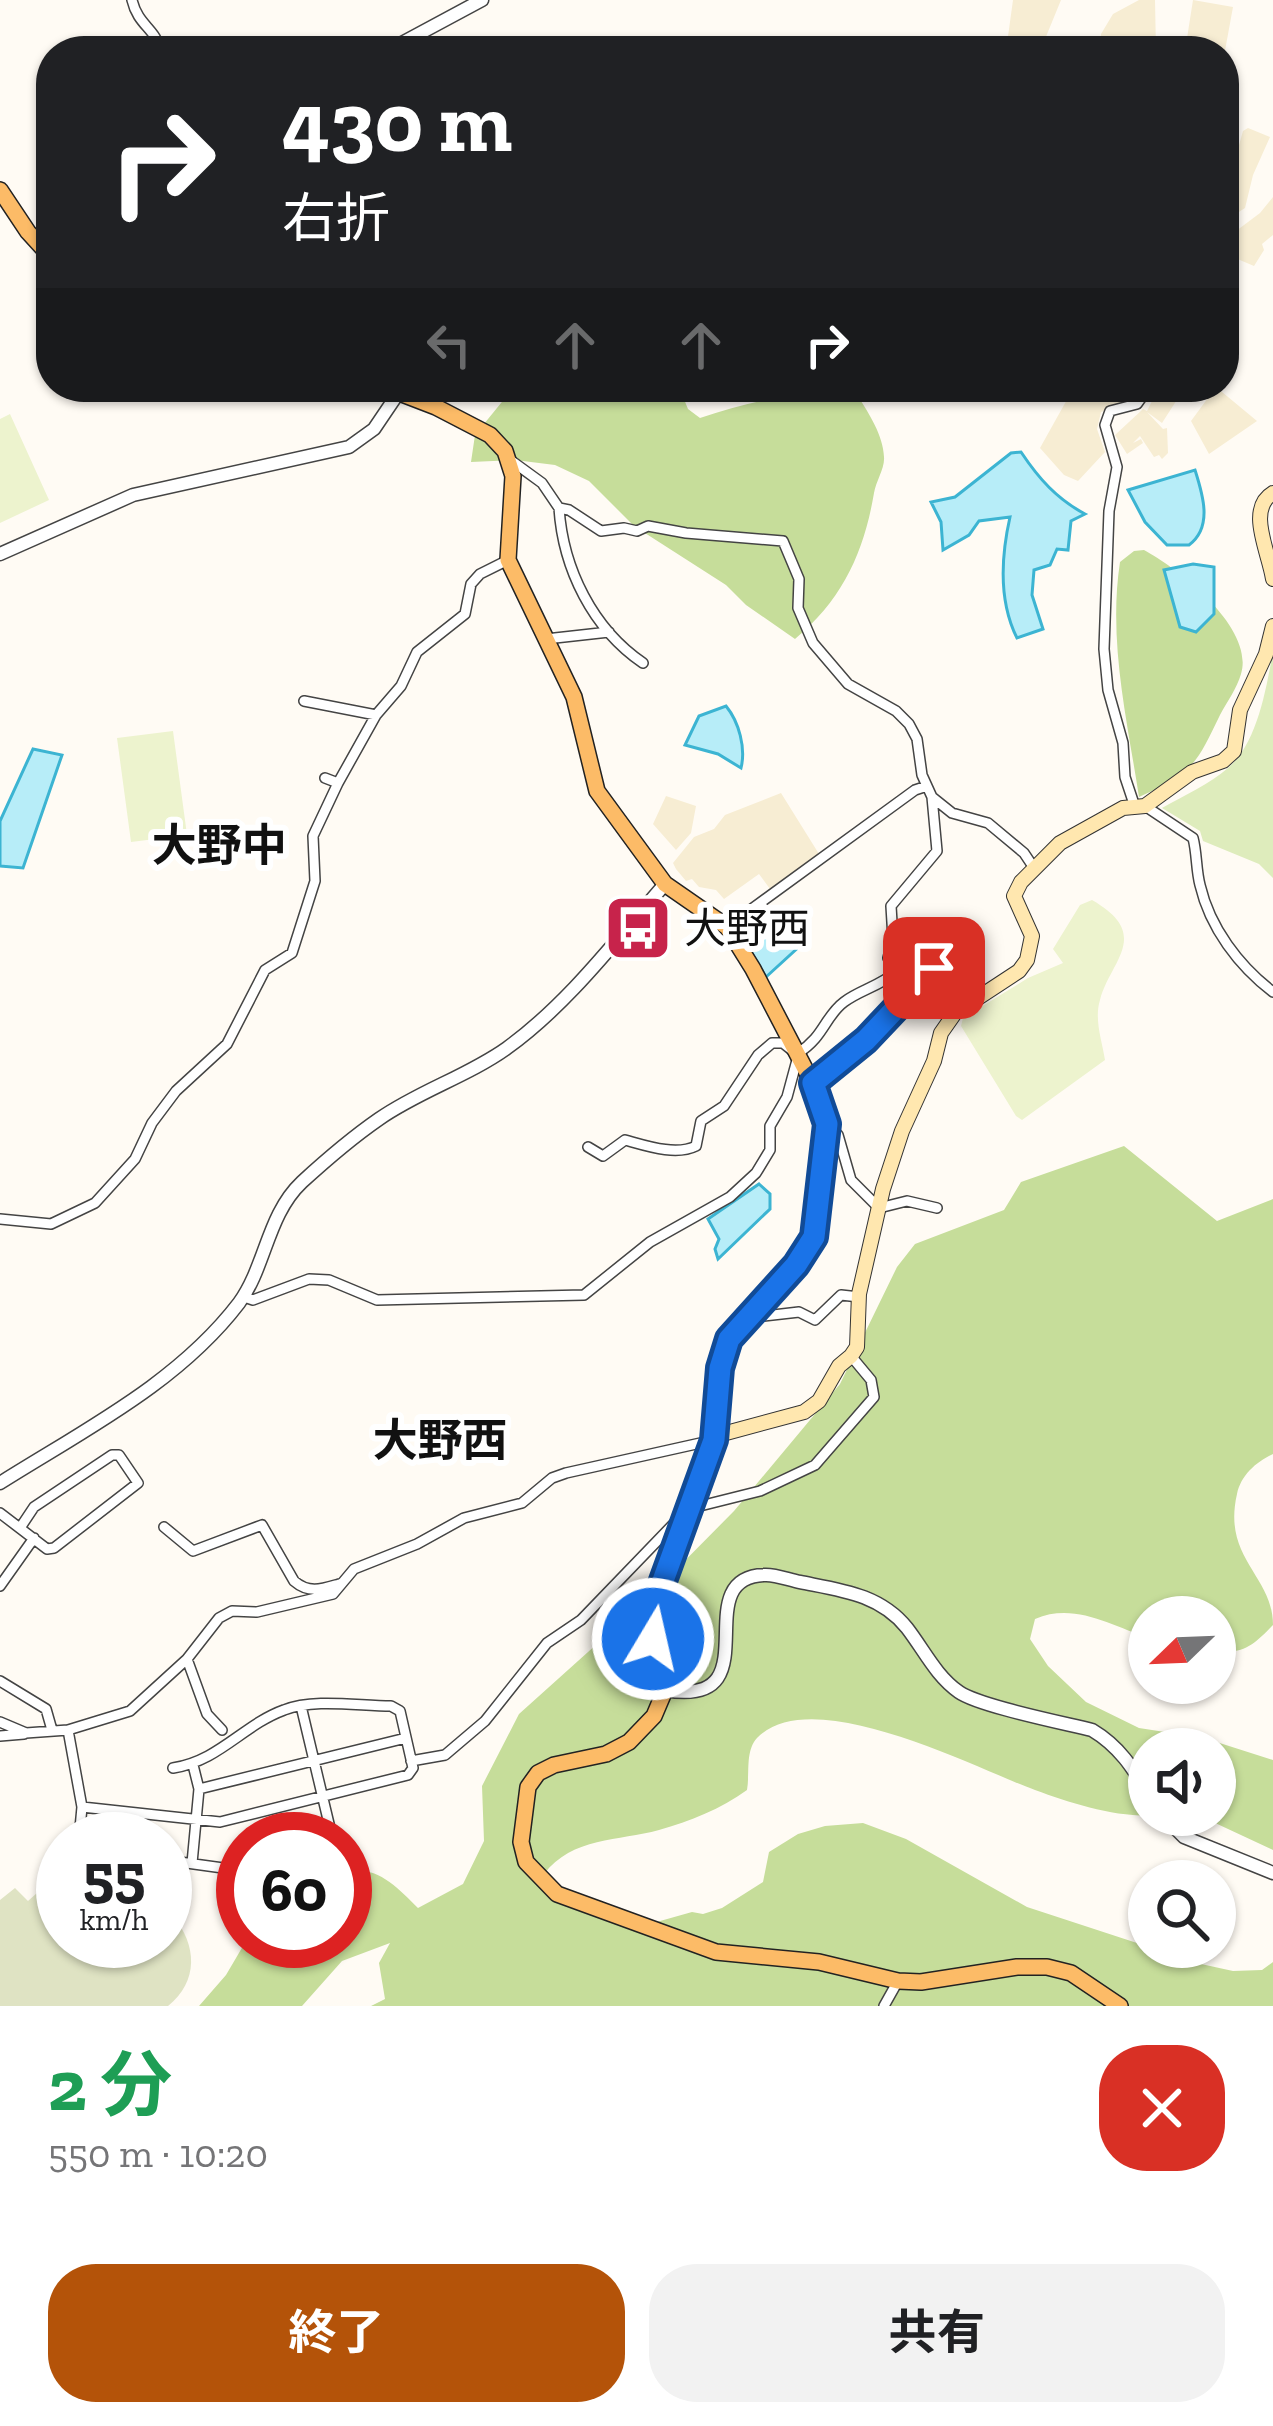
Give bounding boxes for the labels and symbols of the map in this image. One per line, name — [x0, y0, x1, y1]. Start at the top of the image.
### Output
district label: 大野中 — [151, 819, 287, 873]
bus stop icon: 大野西 — [603, 893, 673, 963]
place label: 大野西 — [684, 903, 810, 954]
pin — [883, 917, 985, 1019]
district label: 大野西 — [372, 1414, 508, 1468]
position arrow — [590, 1576, 716, 1702]
north arrow — [1128, 1596, 1236, 1704]
speed limit sign: 60 — [216, 1812, 372, 1968]

